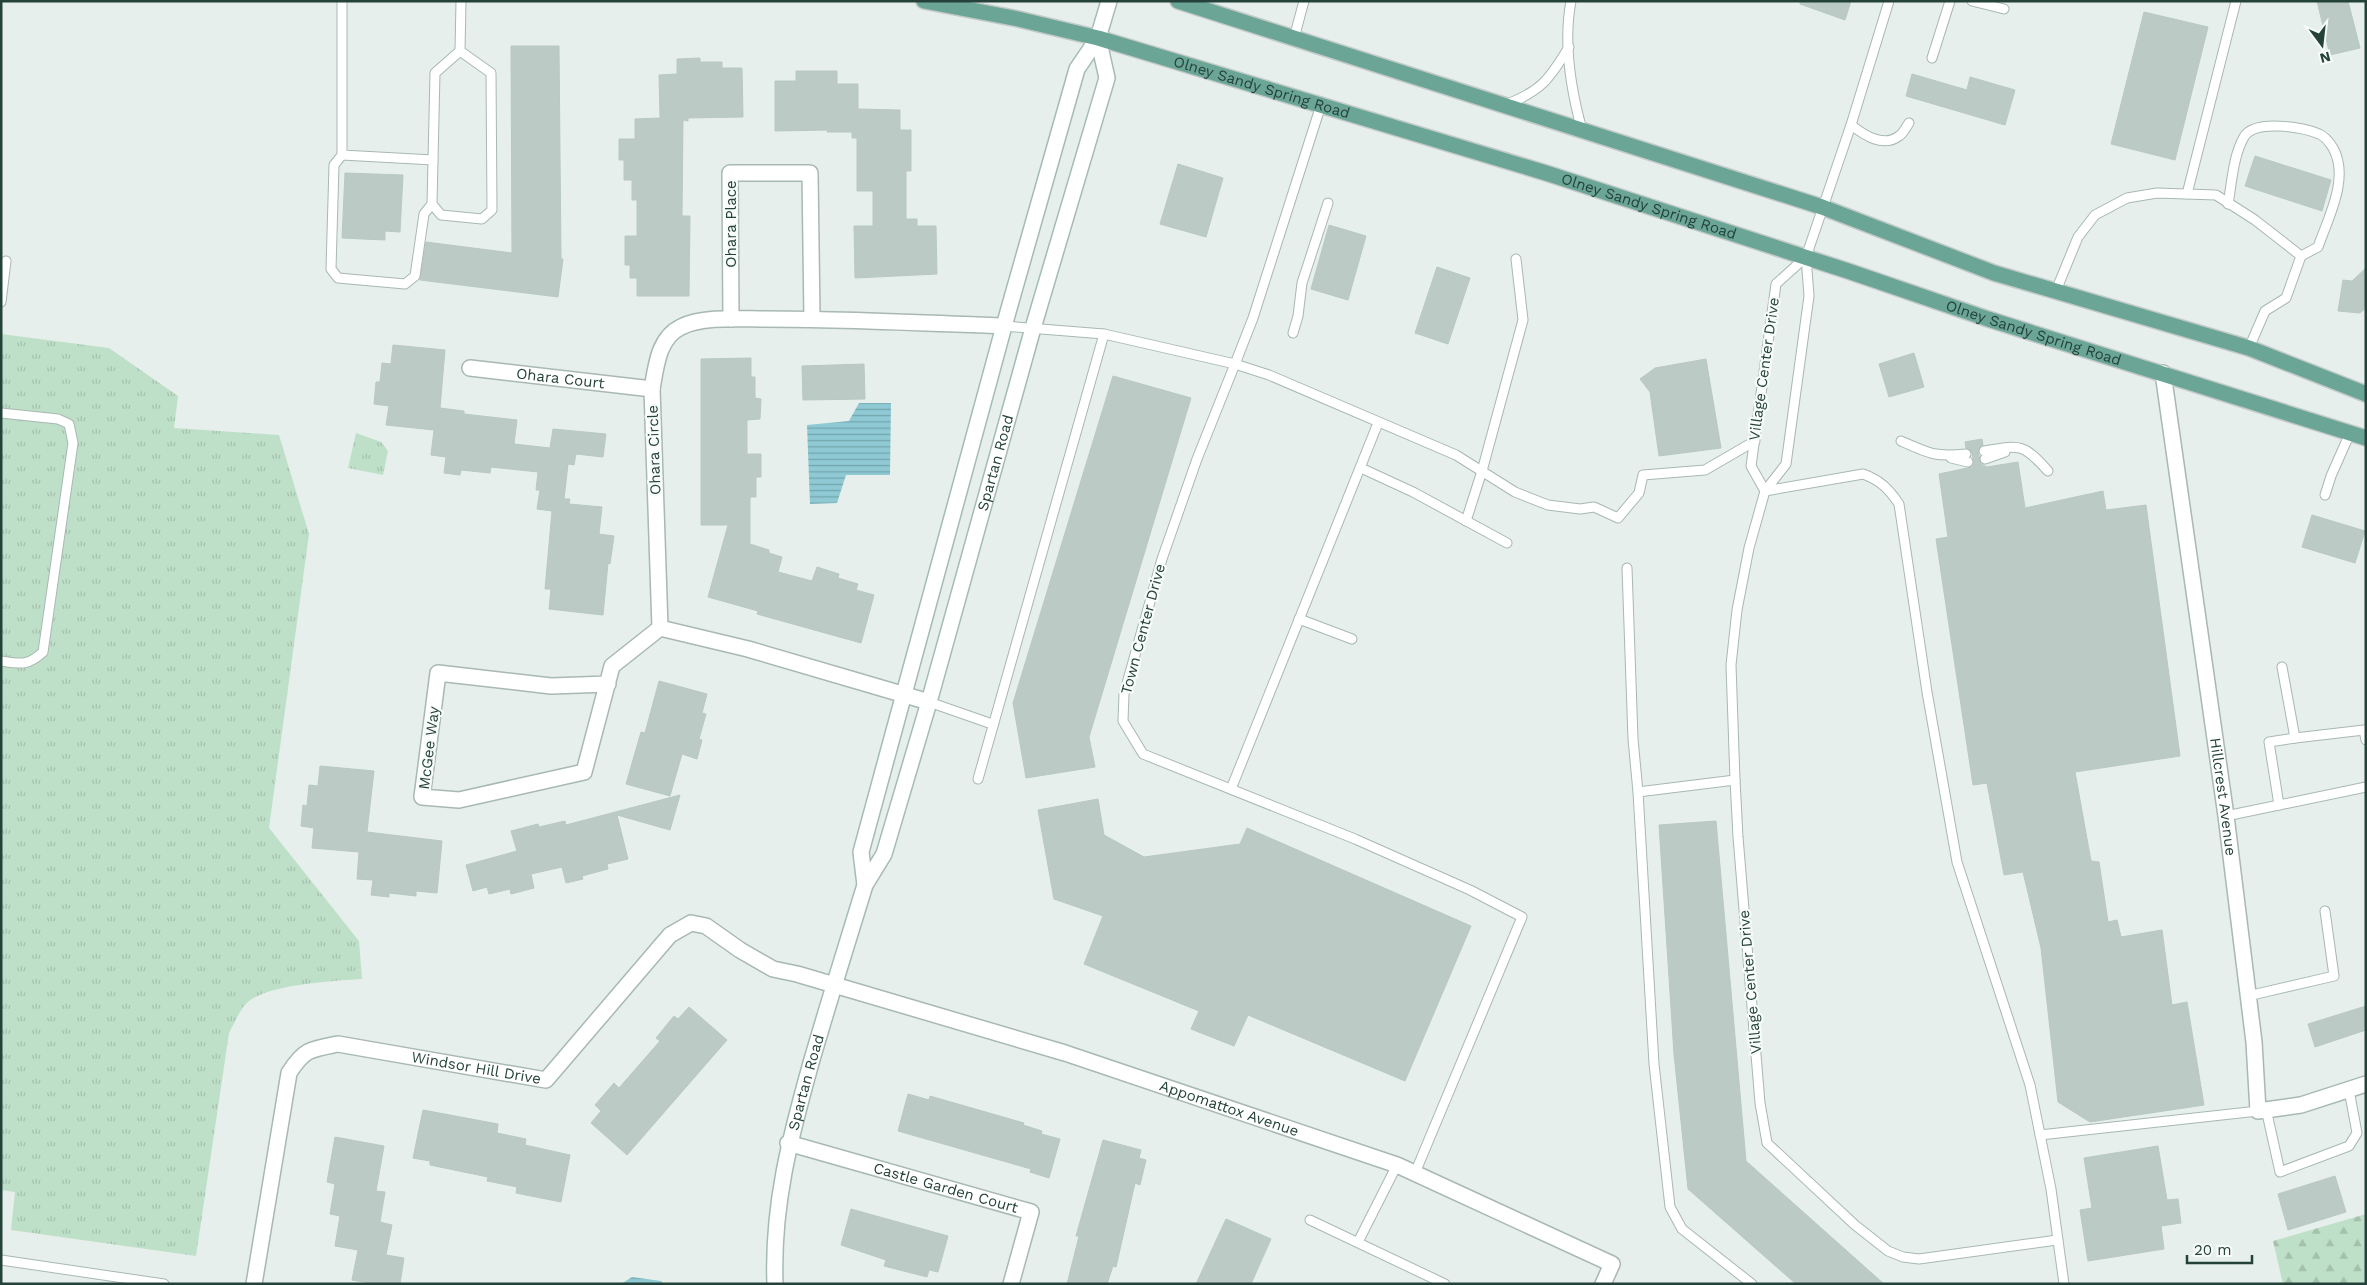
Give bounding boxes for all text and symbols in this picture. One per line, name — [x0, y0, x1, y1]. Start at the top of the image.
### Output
north arrow — [2297, 20, 2347, 70]
text: N — [2318, 48, 2332, 67]
street label: Olney Sandy Spring Road — [1171, 52, 1352, 122]
street label: Olney Sandy Spring Road — [1559, 170, 1739, 243]
street label: Ohara Place — [722, 180, 740, 268]
street label: Village Center Drive — [1745, 296, 1783, 442]
street label: Olney Sandy Spring Road — [1944, 296, 2124, 369]
street label: Ohara Court — [515, 364, 606, 393]
street label: Ohara Circle — [643, 405, 665, 495]
street label: Spartan Road — [974, 413, 1017, 513]
street label: Town Center Drive — [1117, 562, 1169, 696]
street label: McGee Way — [415, 705, 443, 791]
street label: Hillcrest Avenue — [2206, 737, 2240, 857]
street label: Village Center Drive — [1735, 909, 1765, 1055]
street label: Spartan Road — [784, 1032, 828, 1132]
street label: Windsor Hill Drive — [410, 1048, 542, 1088]
street label: Appomattox Avenue — [1157, 1077, 1301, 1140]
street label: Castle Garden Court — [871, 1159, 1021, 1217]
scale bar — [2187, 1232, 2252, 1264]
text: 20 m — [2194, 1241, 2232, 1259]

